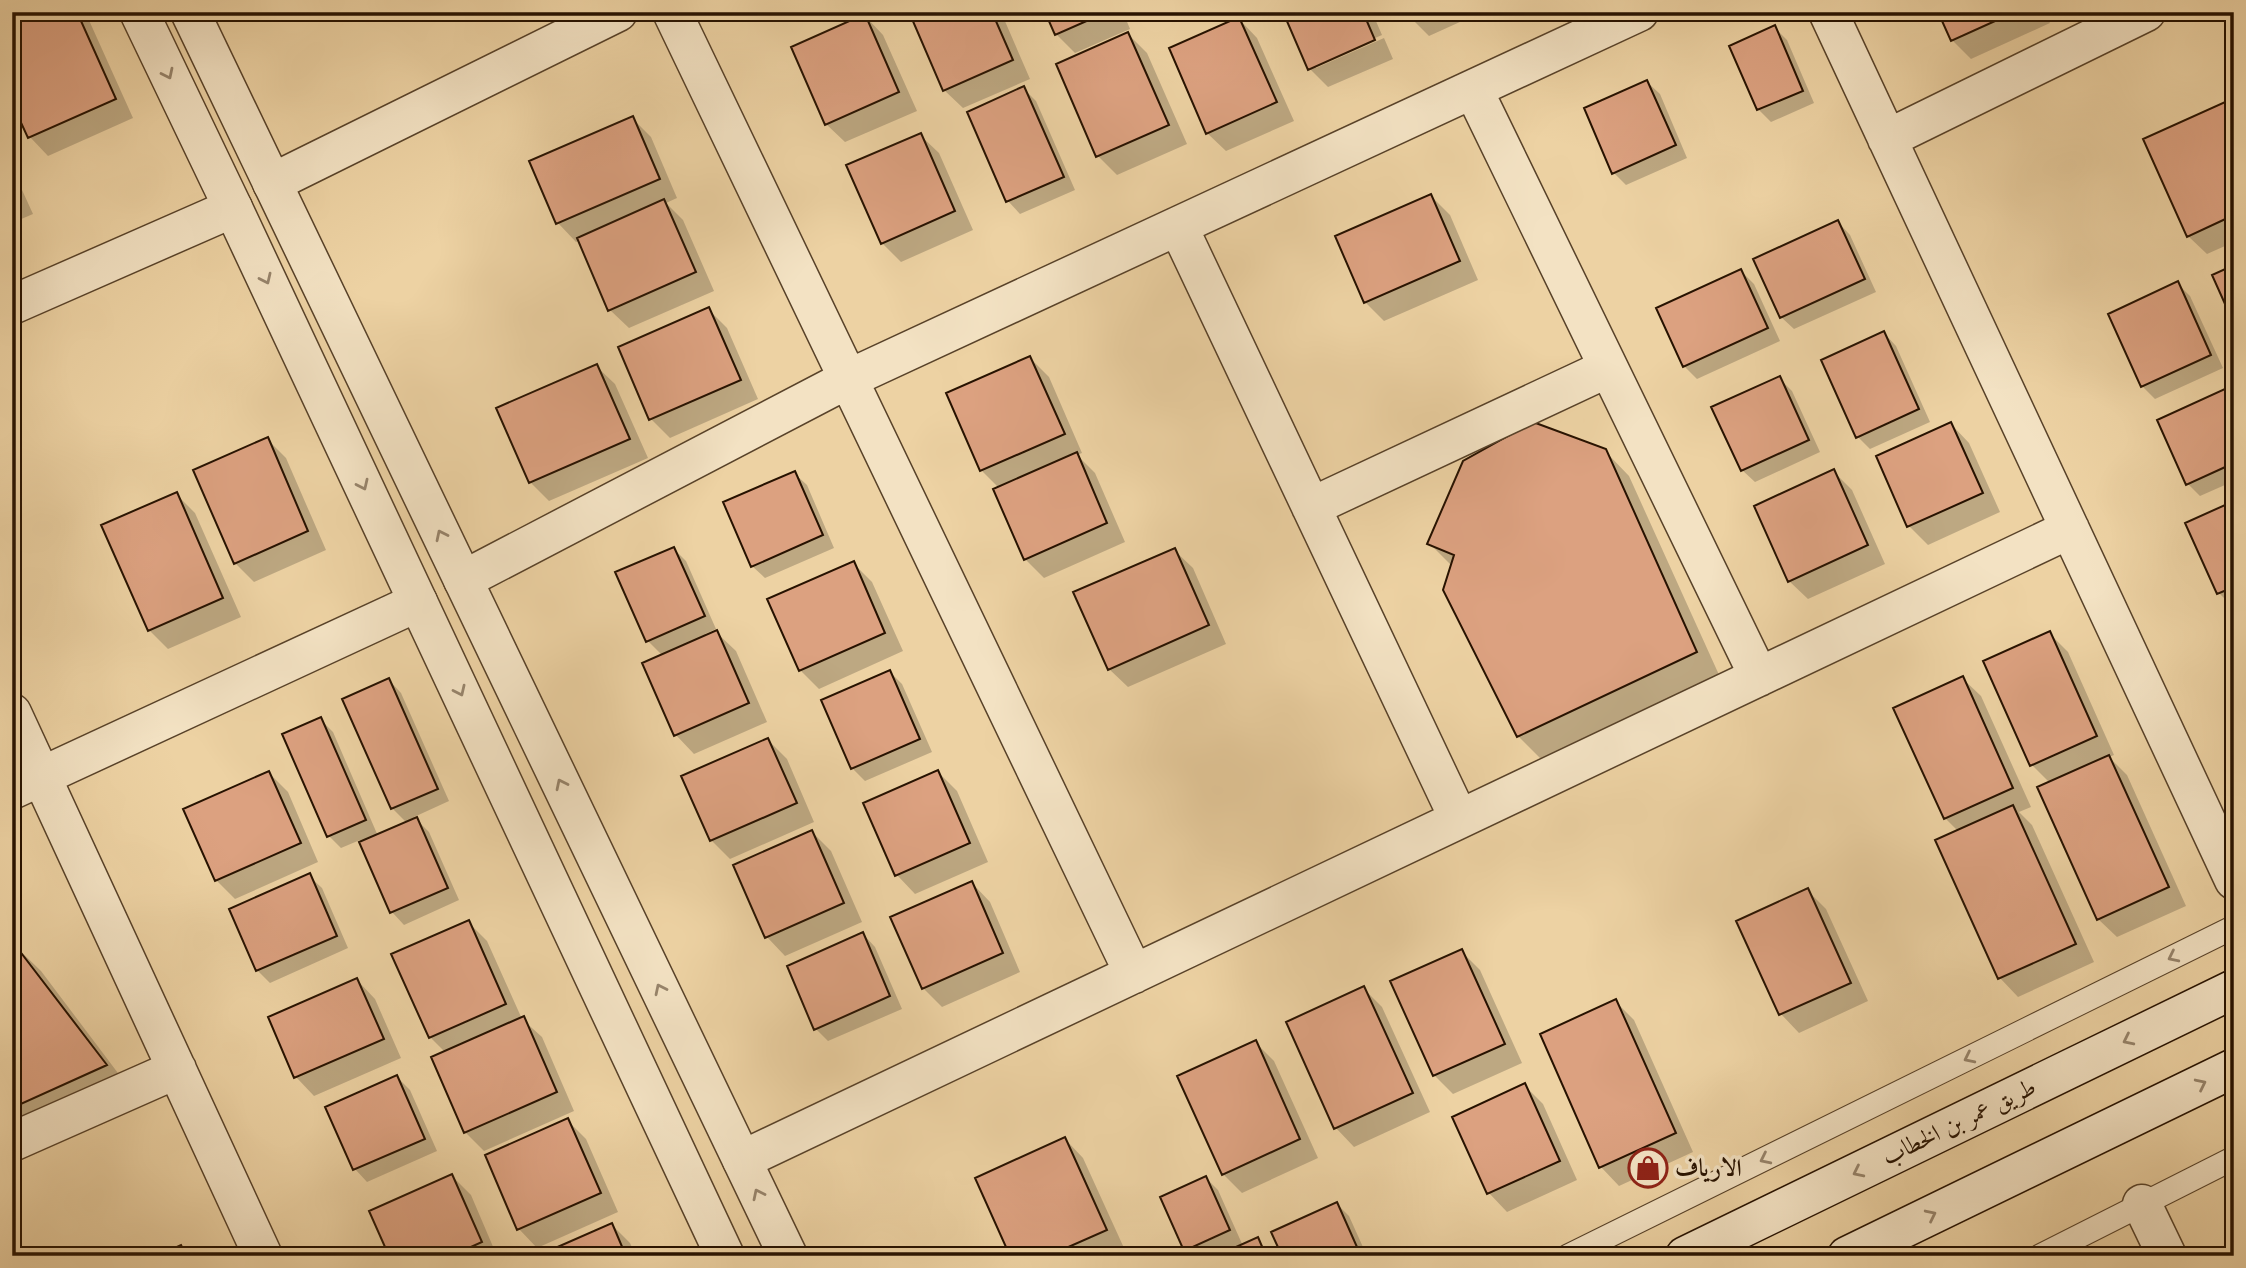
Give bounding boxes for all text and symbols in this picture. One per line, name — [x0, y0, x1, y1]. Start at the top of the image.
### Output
one-way arrow — [160, 67, 174, 79]
one-way arrow — [258, 272, 272, 284]
one-way arrow — [355, 478, 369, 490]
one-way arrow — [436, 530, 450, 542]
one-way arrow — [451, 684, 465, 696]
one-way arrow — [555, 779, 569, 791]
one-way arrow — [2168, 949, 2180, 963]
one-way arrow — [654, 984, 668, 996]
one-way arrow — [2123, 1032, 2135, 1046]
one-way arrow — [1964, 1050, 1976, 1064]
street label: طريق عمر بن الخطاب — [1876, 1070, 2042, 1174]
one-way arrow — [2194, 1078, 2206, 1092]
shop icon: الارياف — [1627, 1147, 1669, 1189]
one-way arrow — [1760, 1151, 1772, 1165]
place label: الارياف — [1675, 1152, 1742, 1185]
one-way arrow — [1853, 1163, 1865, 1177]
one-way arrow — [752, 1189, 766, 1201]
one-way arrow — [1924, 1210, 1936, 1224]

